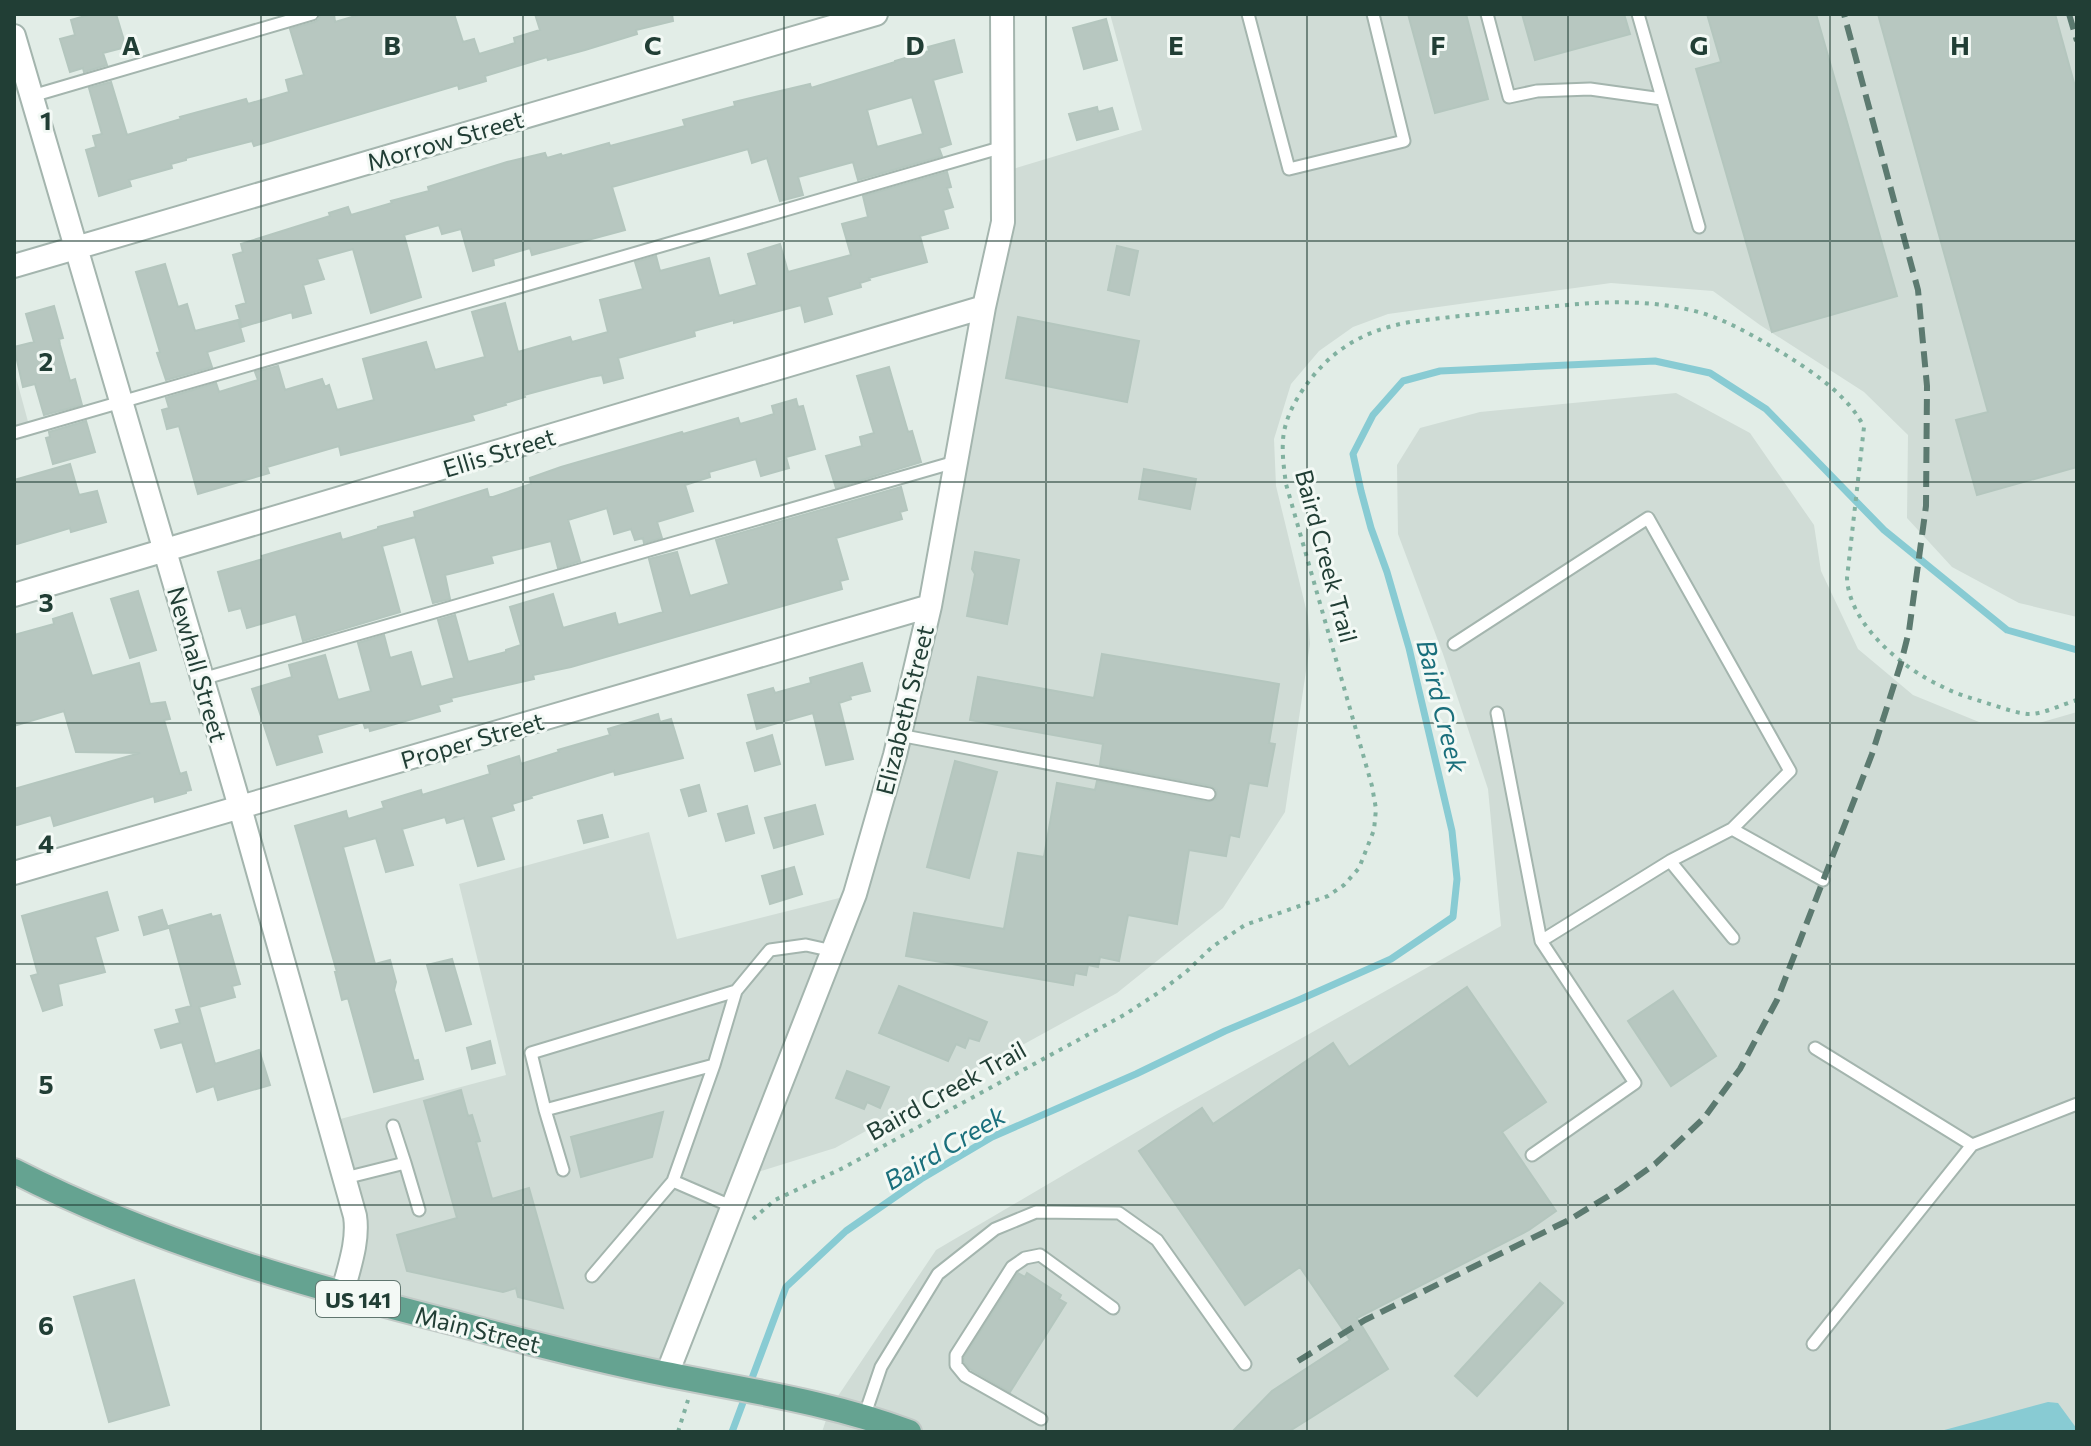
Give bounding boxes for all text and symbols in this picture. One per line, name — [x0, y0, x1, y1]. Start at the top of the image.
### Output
text: A — [122, 29, 141, 60]
text: B — [383, 29, 401, 60]
text: C — [644, 29, 662, 60]
text: D — [905, 29, 925, 60]
text: E — [1168, 29, 1184, 60]
text: F — [1430, 29, 1446, 60]
text: G — [1690, 29, 1708, 60]
text: H — [1950, 29, 1970, 60]
text: 1 — [40, 104, 52, 135]
street label: Morrow Street — [363, 104, 527, 176]
text: 2 — [39, 345, 53, 376]
street label: Ellis Street — [439, 421, 559, 483]
street label: Baird Creek Trail — [1290, 466, 1364, 646]
street label: Newhall Street — [162, 583, 234, 745]
text: 3 — [38, 586, 54, 617]
street label: Elizabeth Street — [869, 622, 939, 798]
water label: Baird Creek — [1411, 636, 1475, 777]
street label: Proper Street — [397, 706, 547, 774]
text: 4 — [38, 827, 54, 858]
street label: Baird Creek Trail — [861, 1034, 1031, 1146]
text: 5 — [38, 1068, 54, 1099]
water label: Baird Creek — [878, 1099, 1010, 1195]
road number: US 141 — [316, 1281, 400, 1317]
street label: Main Street — [413, 1299, 544, 1359]
text: 6 — [38, 1309, 54, 1340]

